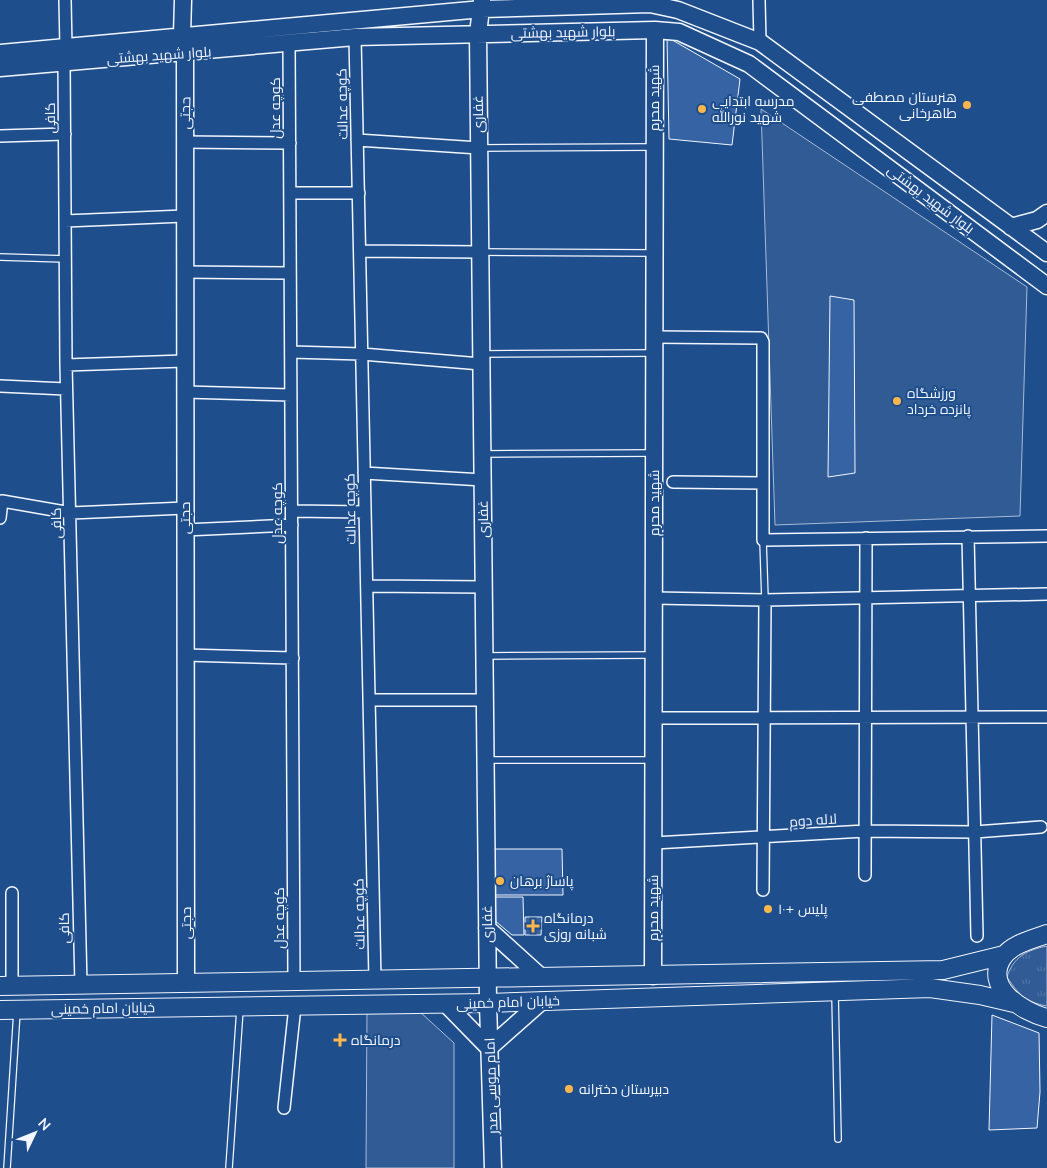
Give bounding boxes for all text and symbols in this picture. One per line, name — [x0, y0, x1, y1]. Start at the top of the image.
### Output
street label: بلوار شهید بهشتی — [510, 22, 616, 42]
street label: بلوار شهید بهشتی — [106, 42, 212, 68]
street label: شهید محرم — [645, 65, 664, 131]
street label: کوچه عدالت — [332, 68, 353, 140]
street label: کوچه عدل — [266, 77, 285, 139]
place label: هنرستان مصطفی طاهرخانی — [852, 88, 957, 122]
place label: مدرسه ابتدایی شهید نورالله — [712, 92, 794, 126]
street label: غفاری — [469, 95, 487, 133]
street label: حجتی — [176, 96, 194, 130]
marker: هنرستان مصطفی طاهرخانی — [961, 99, 973, 111]
street label: کافی — [41, 102, 59, 134]
marker: مدرسه ابتدایی شهید نورالله — [696, 103, 708, 115]
street label: بلوار شهید بهشتی — [884, 160, 978, 238]
place label: ورزشگاه پانزده خرداد — [907, 384, 971, 419]
marker: ورزشگاه پانزده خرداد — [891, 395, 903, 407]
street label: شهید محرم — [645, 470, 664, 536]
street label: کوچه عدالت — [340, 473, 361, 545]
street label: کوچه عدل — [268, 482, 287, 544]
street label: غفاری — [474, 500, 492, 538]
street label: حجتی — [176, 502, 194, 534]
street label: کافی — [47, 507, 65, 539]
street label: لاله دوم — [789, 809, 838, 832]
place label: پاساژ برهان — [510, 872, 574, 891]
marker: پاساژ برهان — [494, 875, 506, 887]
street label: شهید محرم — [644, 875, 663, 941]
street label: کوچه عدالت — [349, 878, 370, 950]
street label: کوچه عدل — [270, 887, 289, 949]
place label: پلیس +۱۰ — [778, 900, 828, 919]
marker: پلیس +۱۰ — [762, 903, 774, 915]
street label: غفاری — [478, 905, 496, 943]
street label: حجتی — [177, 907, 195, 939]
place label: درمانگاه شبانه روزی — [544, 909, 607, 943]
street label: کافی — [55, 912, 73, 944]
marker: درمانگاه شبانه روزی — [526, 919, 540, 933]
street label: خیابان امام خمینی — [456, 991, 560, 1014]
street label: خیابان امام خمینی — [51, 998, 155, 1019]
place label: درمانگاه — [351, 1031, 401, 1049]
marker: درمانگاه — [333, 1033, 347, 1047]
street label: امام موسی صدر — [480, 1037, 503, 1136]
place label: دبیرستان دخترانه — [579, 1080, 669, 1098]
marker: دبیرستان دخترانه — [563, 1083, 575, 1095]
north arrow — [10, 1108, 60, 1158]
text: N — [34, 1114, 55, 1134]

